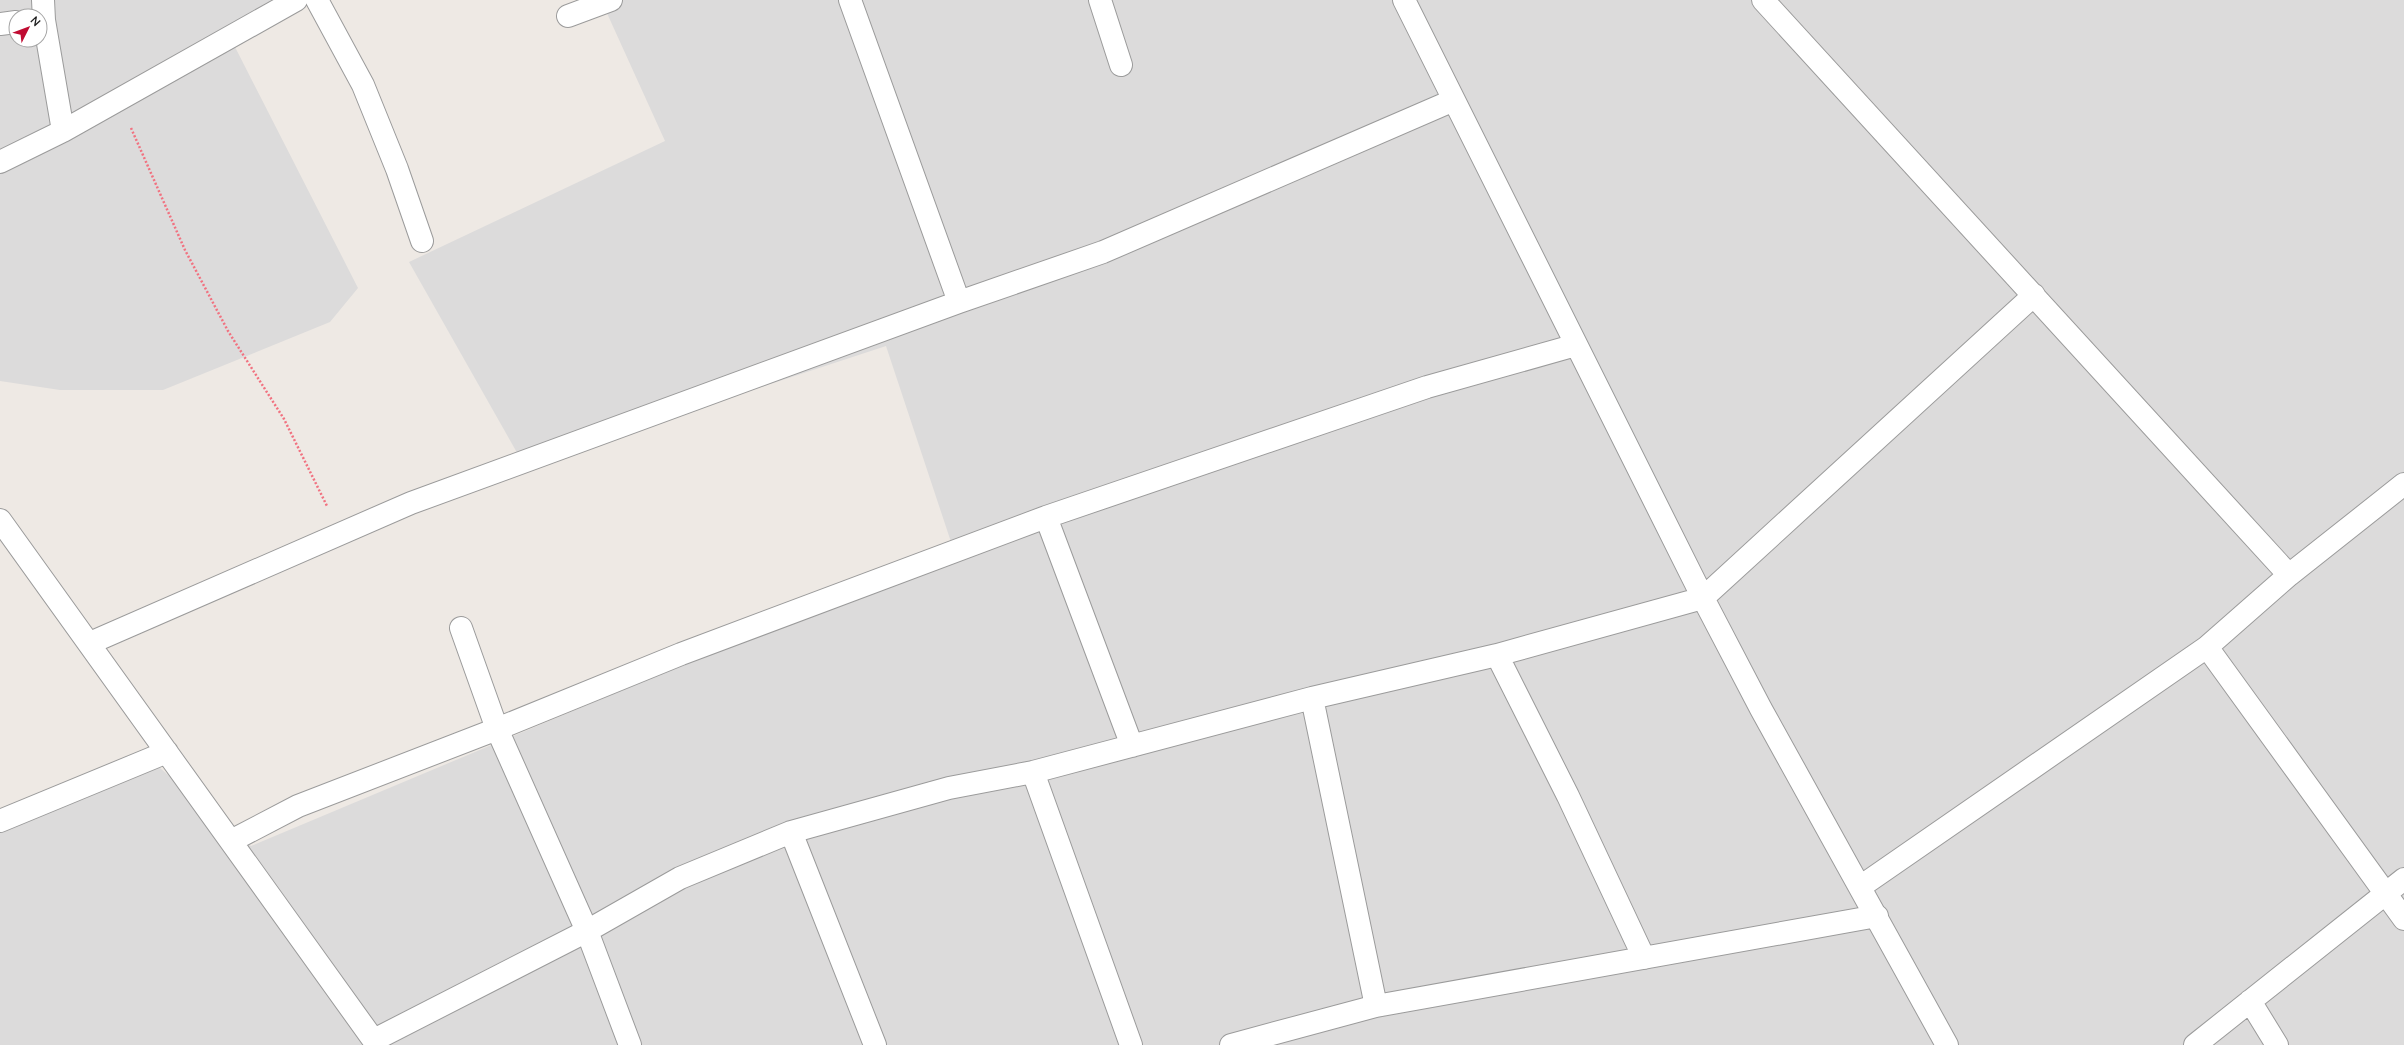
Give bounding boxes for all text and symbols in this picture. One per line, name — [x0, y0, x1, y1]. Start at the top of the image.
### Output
north arrow — [8, 8, 48, 48]
text: N — [28, 13, 43, 28]

